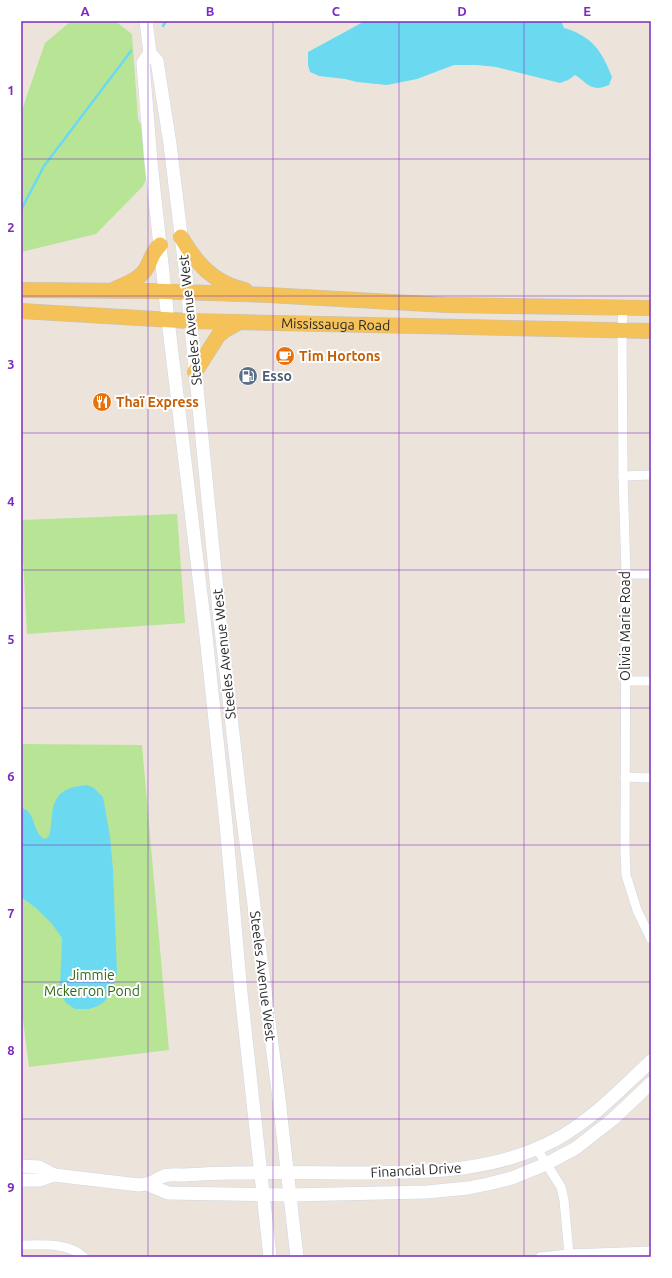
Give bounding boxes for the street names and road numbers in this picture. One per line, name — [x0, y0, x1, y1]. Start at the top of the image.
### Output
street label: Steeles Avenue West — [175, 253, 205, 386]
street label: Mississauga Road — [281, 315, 390, 333]
street label: Olivia Marie Road — [617, 571, 633, 681]
street label: Steeles Avenue West — [209, 587, 239, 720]
street label: Steeles Avenue West — [247, 910, 279, 1043]
street label: Financial Drive — [370, 1160, 462, 1180]

